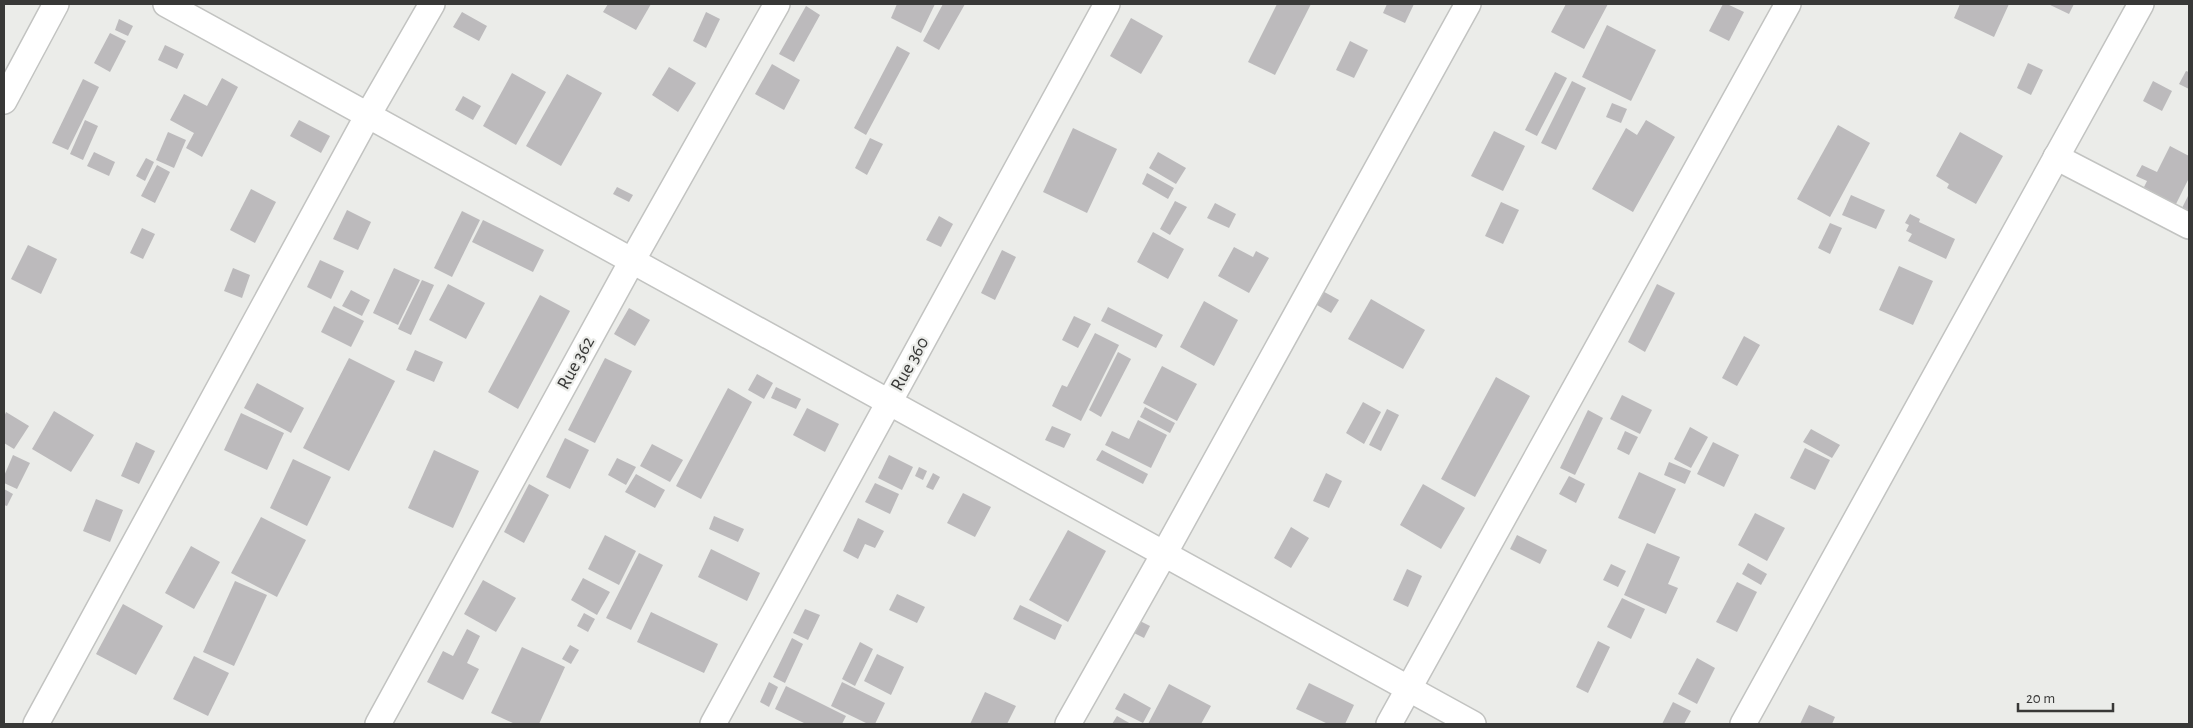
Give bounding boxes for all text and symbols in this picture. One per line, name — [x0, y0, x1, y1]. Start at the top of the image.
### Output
street label: Rue 362 — [554, 333, 598, 393]
street label: Rue 360 — [888, 334, 932, 394]
scale bar — [2018, 680, 2113, 712]
text: 20 m — [2026, 691, 2055, 706]

